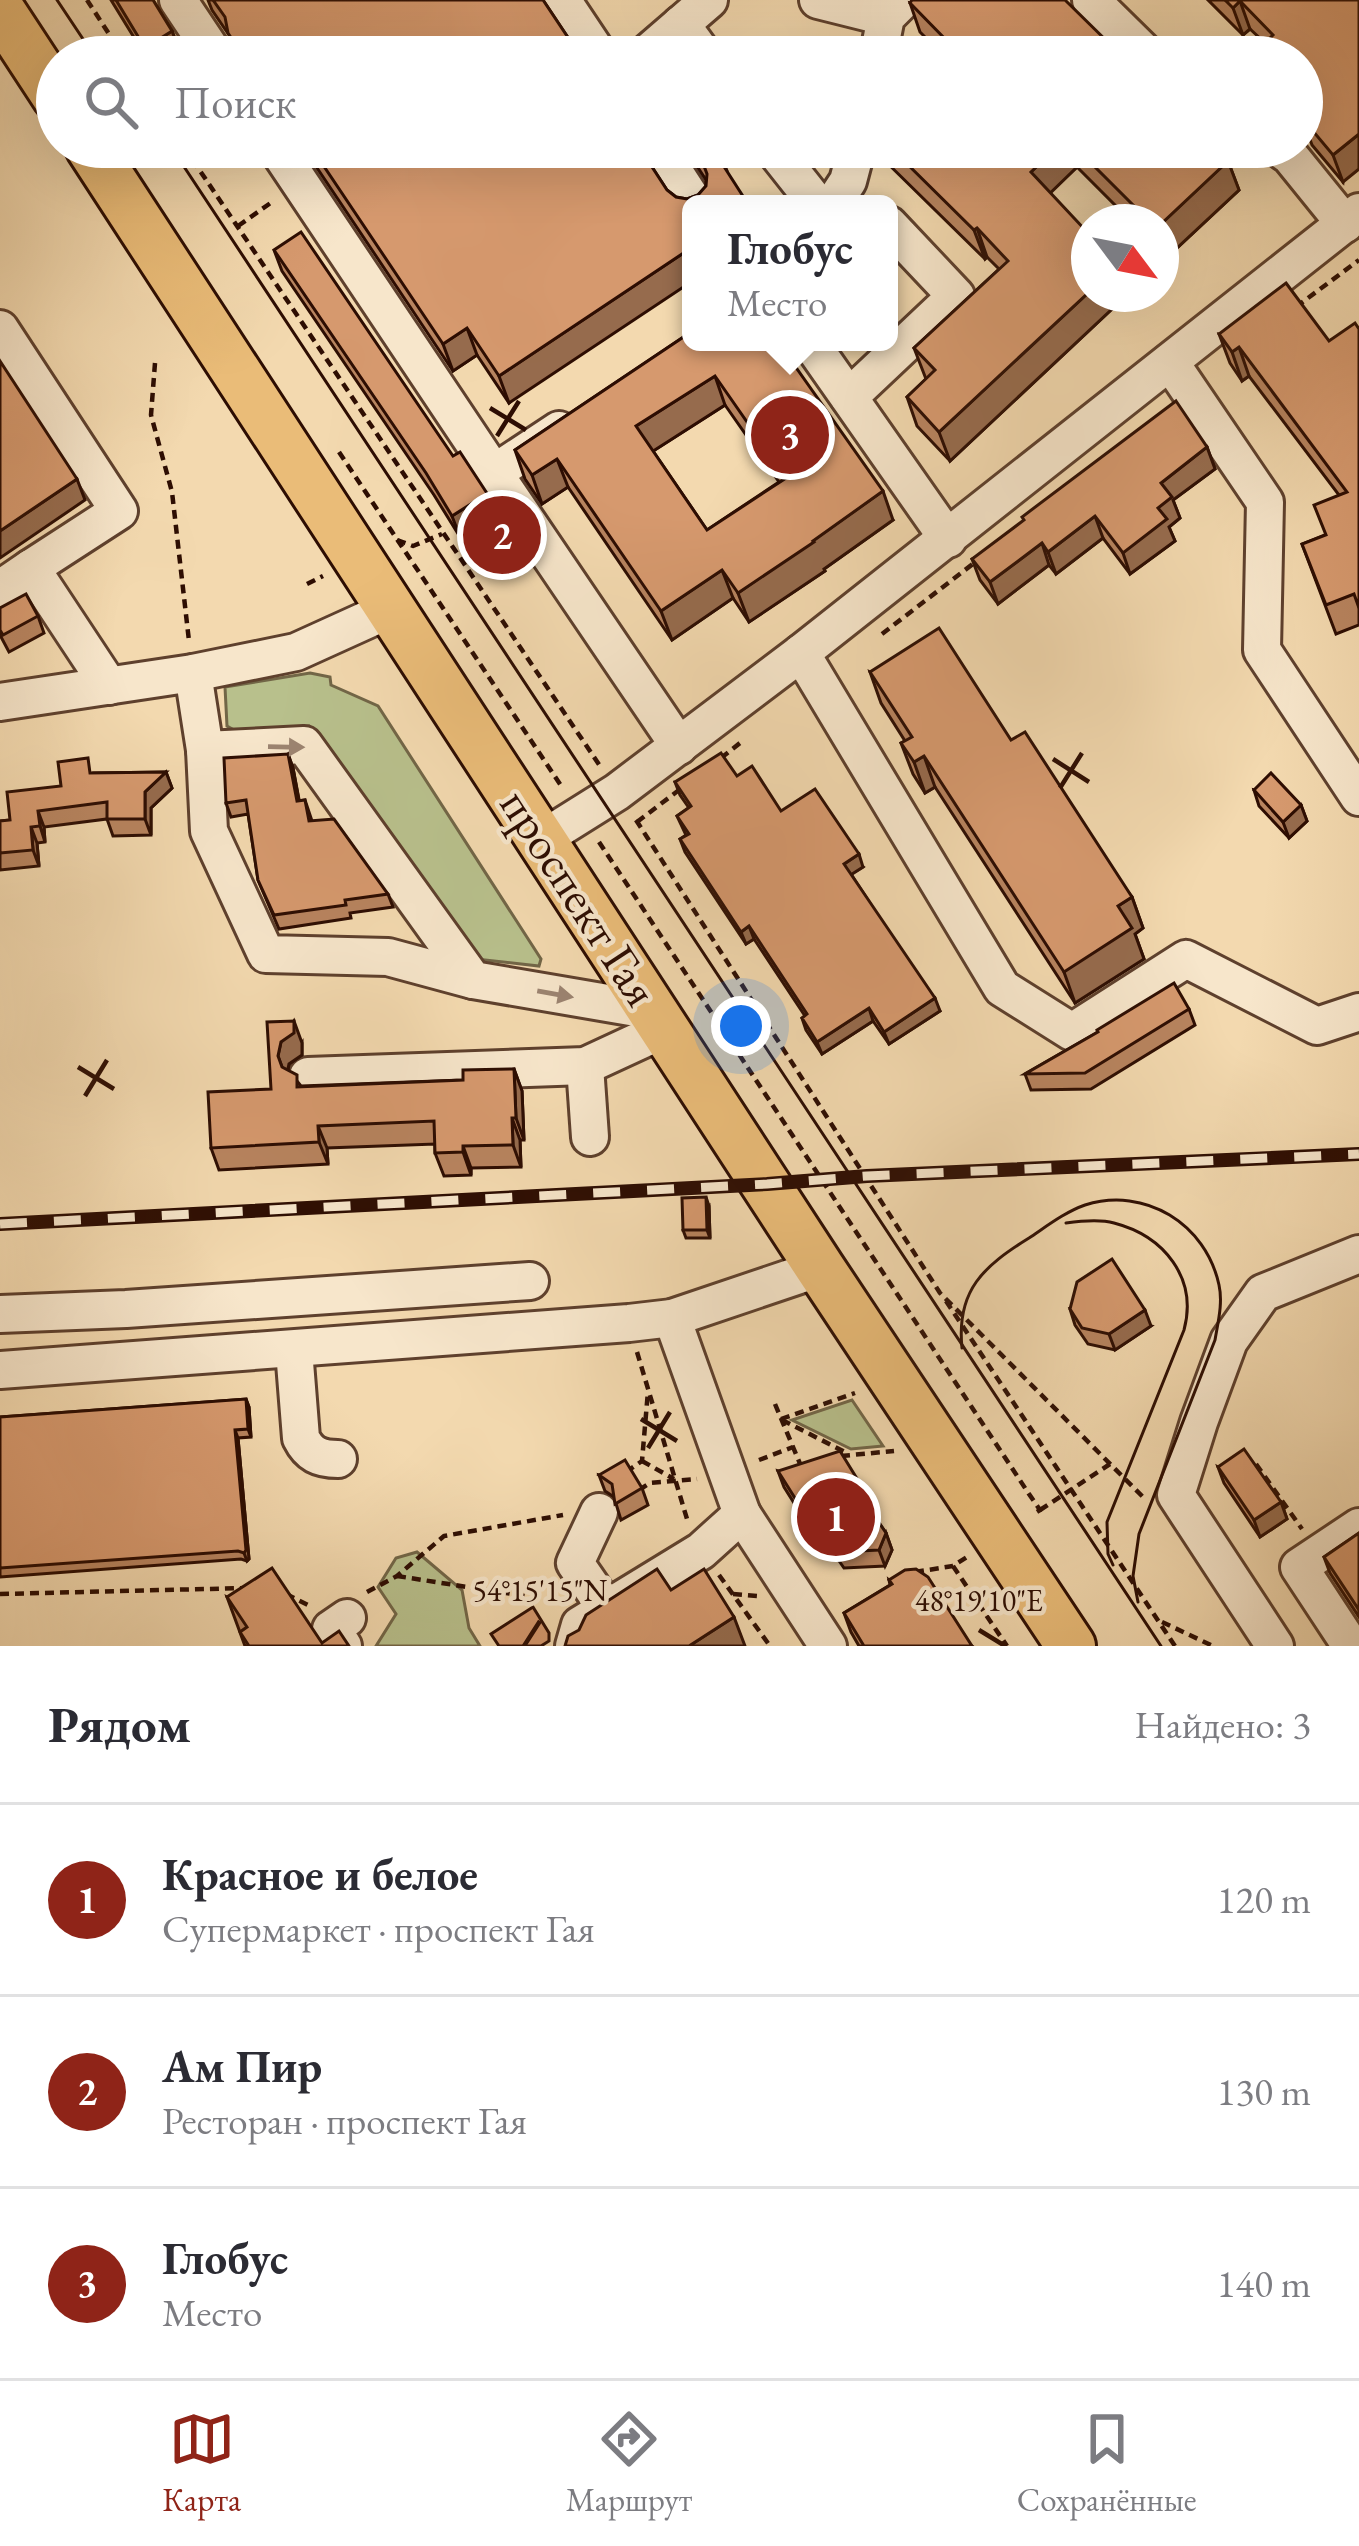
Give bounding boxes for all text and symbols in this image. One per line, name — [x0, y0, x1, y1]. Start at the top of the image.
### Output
search box — [36, 36, 1323, 168]
icon: search — [78, 69, 144, 135]
text: Поиск — [174, 73, 296, 131]
popup — [682, 195, 898, 351]
north arrow — [1071, 204, 1179, 312]
text: Глобус — [727, 219, 853, 277]
text: Место — [727, 277, 827, 328]
pin: 3 — [751, 390, 829, 480]
pin: 2 — [463, 490, 541, 580]
one-way arrow — [268, 738, 306, 757]
street label: проспект Гая — [487, 777, 673, 1017]
one-way arrow — [537, 984, 574, 1003]
your location — [711, 996, 771, 1056]
pin: 1 — [797, 1472, 875, 1562]
text: 54°15'15"N — [473, 1571, 608, 1610]
text: 48°19'10"E — [915, 1581, 1043, 1620]
text: Рядом — [48, 1691, 191, 1757]
text: Найдено: 3 — [1134, 1699, 1311, 1750]
text: Красное и белое — [162, 1845, 478, 1903]
text: 1 — [77, 1874, 97, 1925]
text: 120 m — [1217, 1874, 1311, 1925]
text: Супермаркет · проспект Гая — [162, 1903, 595, 1954]
text: Ам Пир — [162, 2037, 322, 2095]
text: 2 — [77, 2066, 97, 2117]
text: 130 m — [1217, 2066, 1311, 2117]
text: Ресторан · проспект Гая — [162, 2095, 527, 2146]
text: Глобус — [162, 2229, 288, 2287]
text: 3 — [77, 2258, 97, 2309]
text: 140 m — [1217, 2258, 1311, 2309]
text: Место — [162, 2287, 262, 2338]
tab: Карта — [162, 2406, 241, 2521]
tab: Маршрут — [566, 2406, 692, 2521]
tab: Сохранённые — [1017, 2406, 1197, 2521]

